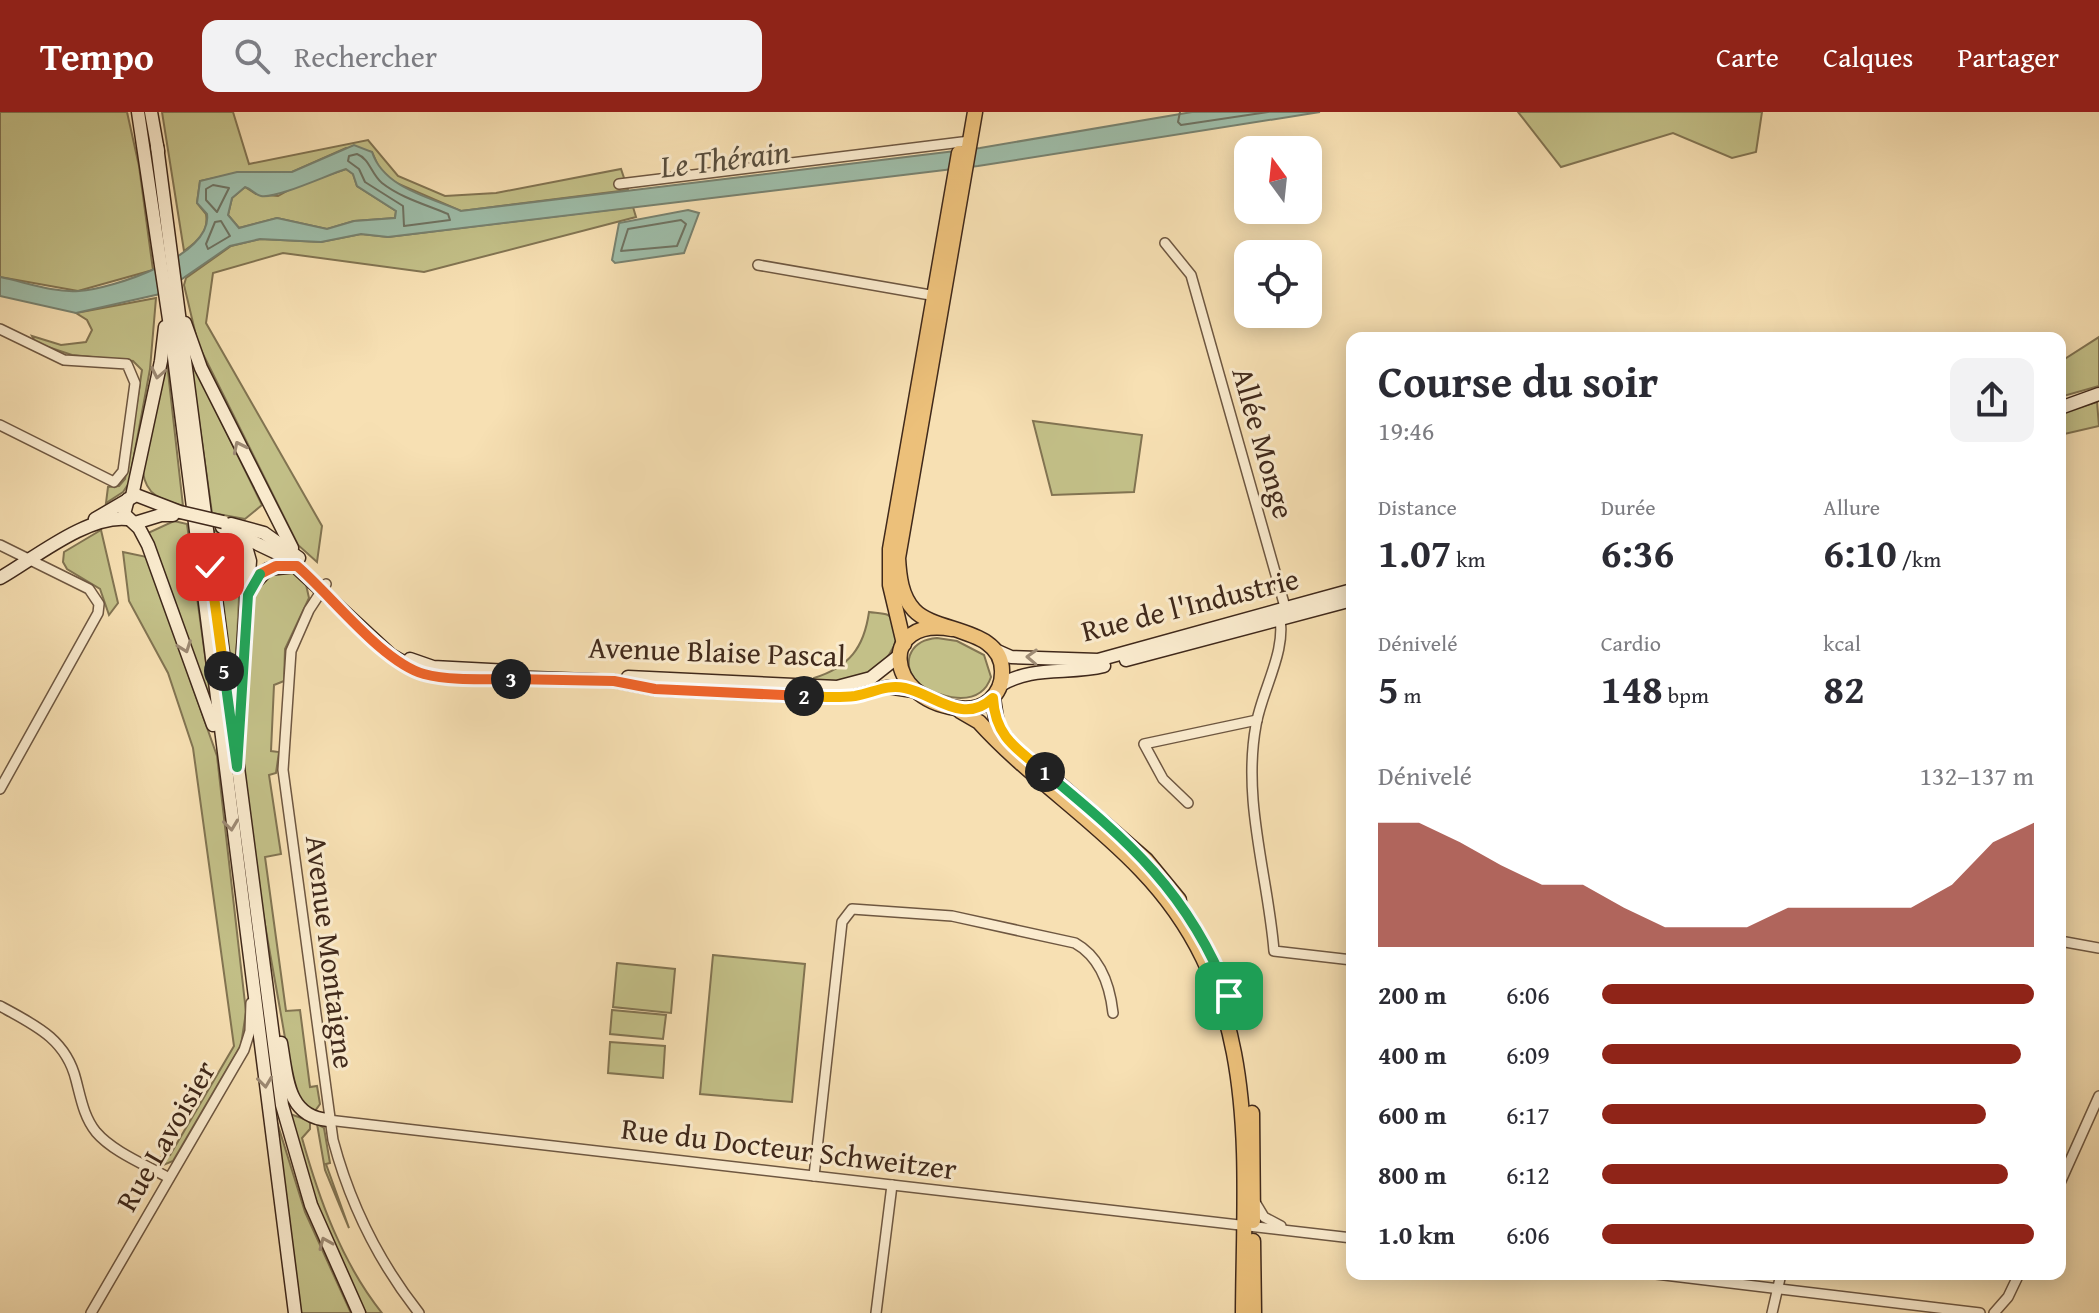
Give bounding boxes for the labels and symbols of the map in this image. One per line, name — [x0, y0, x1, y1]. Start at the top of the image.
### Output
water label: Le Thérain — [657, 127, 792, 190]
north arrow — [1234, 136, 1322, 224]
street label: Allée Monge — [1221, 362, 1307, 524]
one-way arrow — [151, 367, 168, 380]
one-way arrow — [233, 440, 249, 455]
pin — [176, 533, 244, 601]
street label: Rue de l'Industrie — [1076, 556, 1303, 652]
street label: Avenue Blaise Pascal — [588, 625, 846, 677]
one-way arrow — [175, 639, 192, 653]
one-way arrow — [1025, 649, 1038, 666]
pin: 5 — [204, 651, 244, 691]
pin: 3 — [491, 659, 531, 699]
pin: 2 — [784, 676, 824, 716]
pin: 1 — [1025, 752, 1065, 792]
one-way arrow — [223, 819, 240, 832]
street label: Avenue Montaigne — [295, 833, 367, 1071]
pin — [1195, 962, 1263, 1030]
street label: Rue Lavoisier — [104, 1052, 226, 1219]
one-way arrow — [256, 1076, 273, 1089]
street label: Rue du Docteur Schweitzer — [619, 1106, 959, 1190]
one-way arrow — [319, 1236, 335, 1251]

